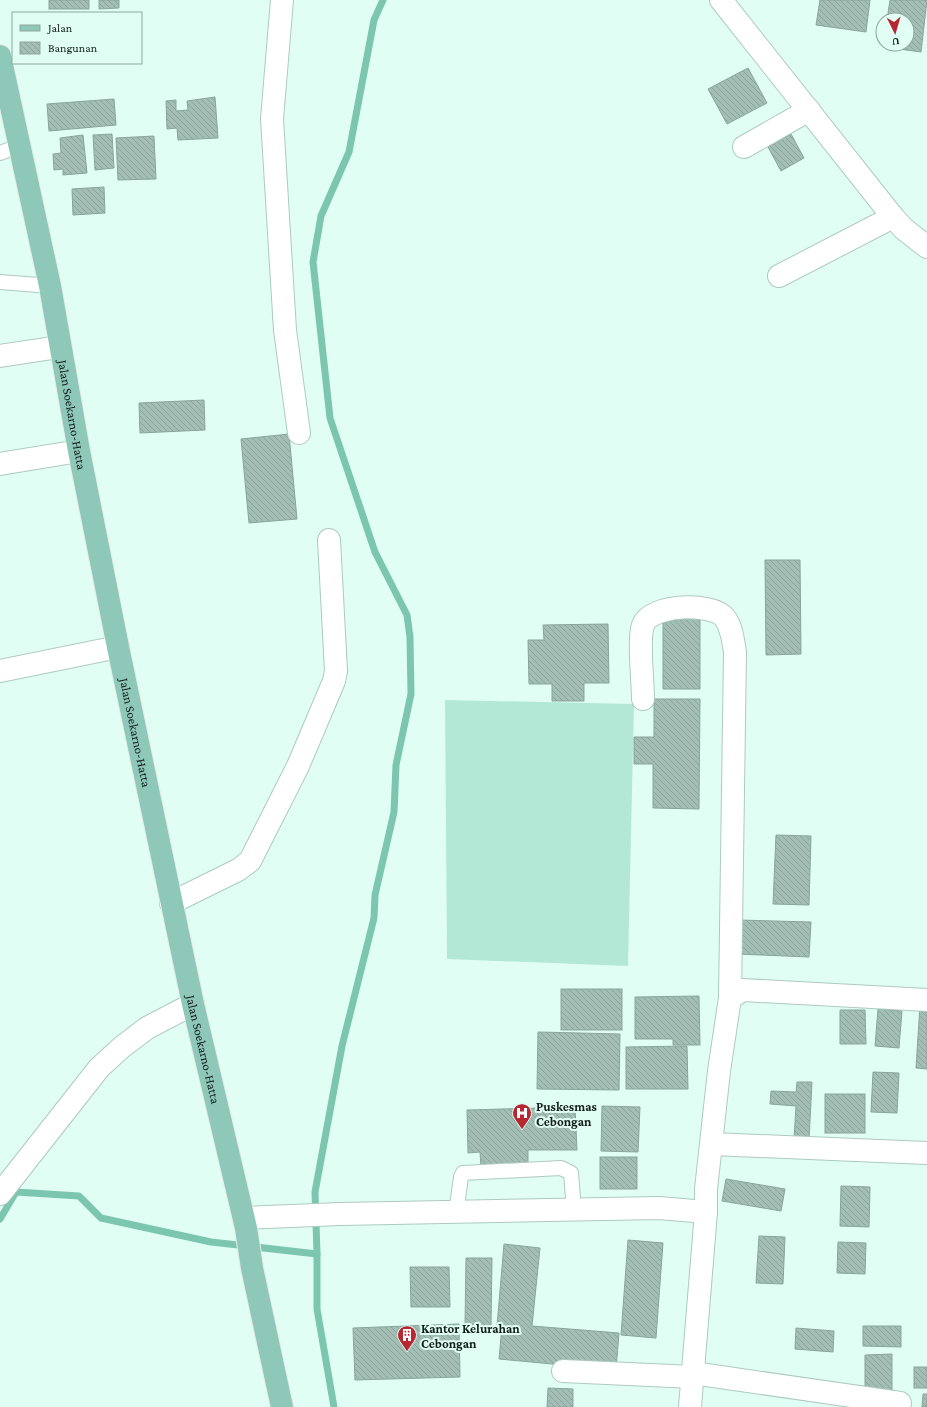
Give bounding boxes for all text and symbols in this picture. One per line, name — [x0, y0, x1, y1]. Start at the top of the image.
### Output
legend — [12, 12, 142, 64]
north arrow — [875, 12, 915, 52]
text: Jalan — [47, 21, 73, 35]
text: U — [891, 36, 900, 48]
text: Bangunan — [48, 41, 98, 55]
street label: Jalan Soekarno-Hatta — [55, 358, 90, 471]
street label: Jalan Soekarno-Hatta — [116, 675, 154, 789]
street label: Jalan Soekarno-Hatta — [183, 993, 223, 1105]
place label: Puskesmas Cebongan — [536, 1099, 597, 1129]
hospital icon: Puskesmas Cebongan — [511, 1102, 533, 1130]
place label: Kantor Kelurahan Cebongan — [421, 1321, 520, 1351]
building icon: Kantor Kelurahan Cebongan — [396, 1324, 418, 1352]

